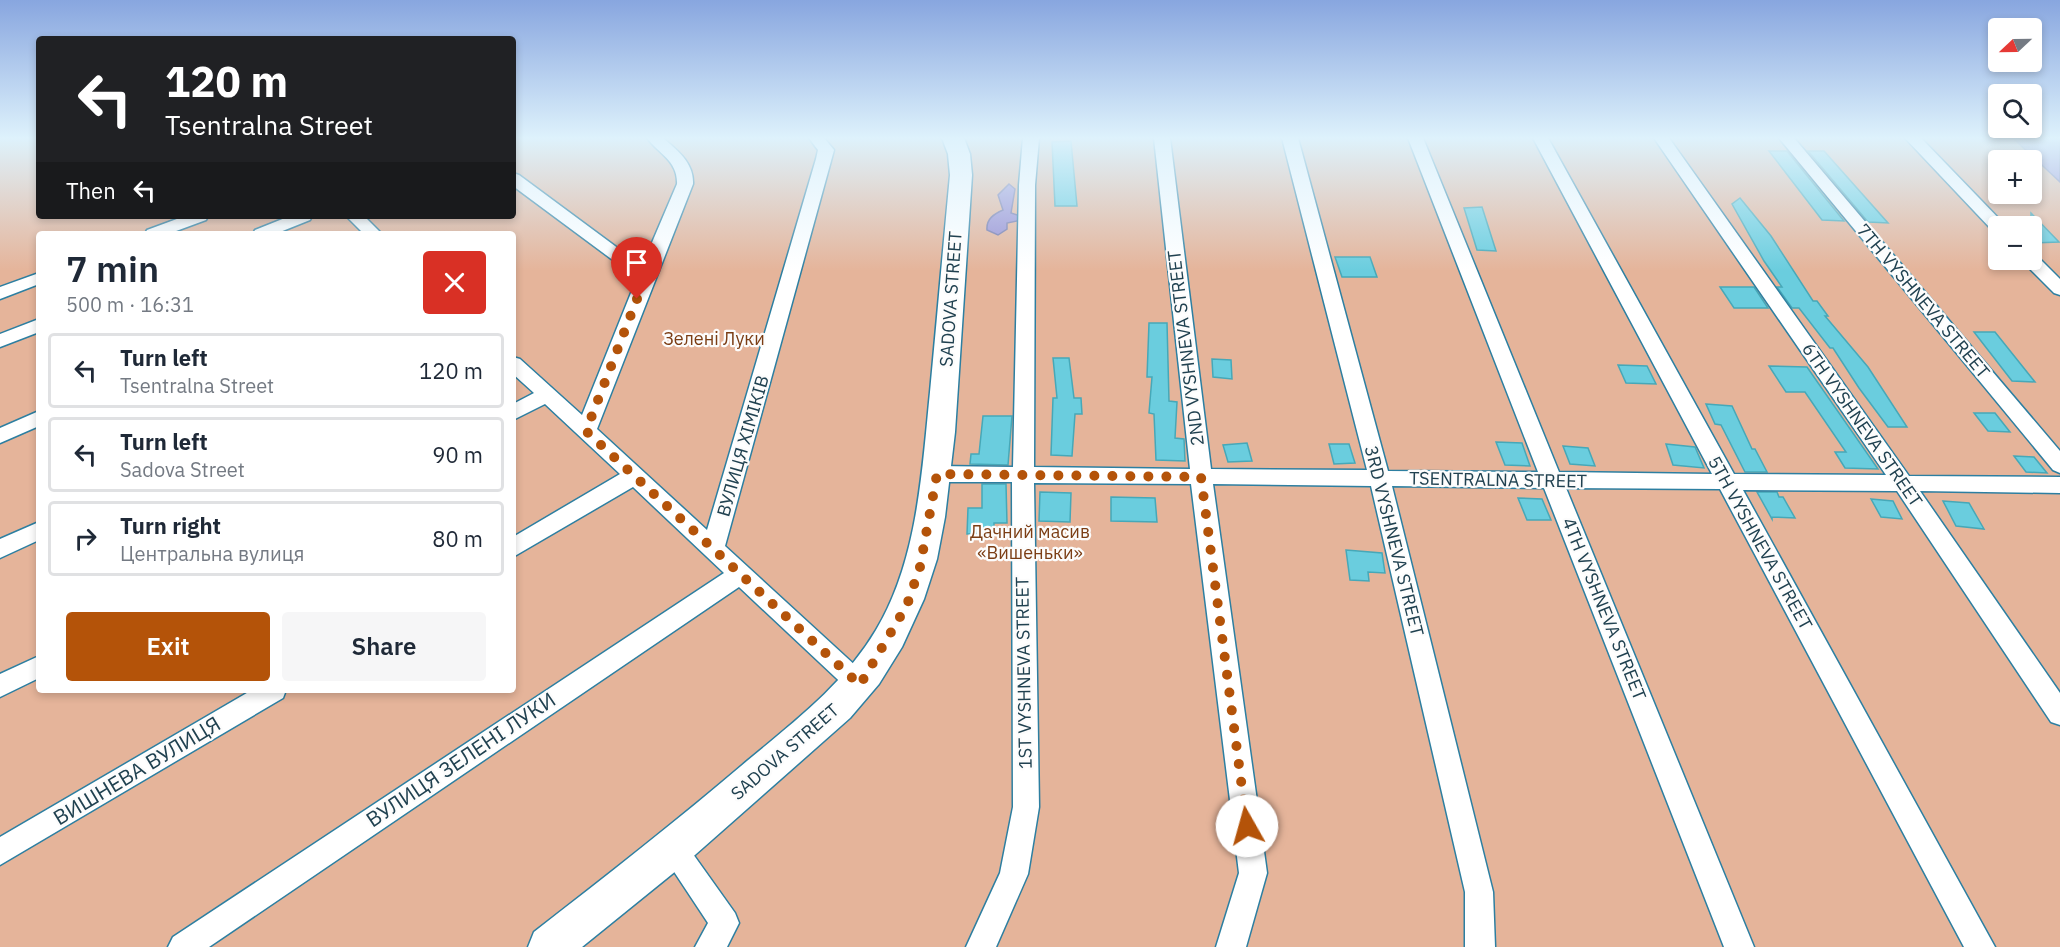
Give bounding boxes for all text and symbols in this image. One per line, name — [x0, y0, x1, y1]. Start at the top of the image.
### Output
north arrow — [1988, 18, 2042, 72]
map controls — [1988, 18, 2042, 270]
text: 120 m — [165, 54, 288, 109]
icon: left — [66, 60, 144, 138]
button: search — [1988, 84, 2042, 138]
text: Tsentralna Street — [165, 107, 373, 142]
button: + — [1988, 150, 2042, 204]
icon: left — [128, 174, 161, 207]
text: Then — [66, 176, 116, 205]
button: − — [1988, 216, 2042, 270]
street label: 7TH VYSHNEVA STREET — [1852, 219, 1995, 383]
street label: SADOVA STREET — [934, 230, 967, 368]
pin — [611, 237, 662, 299]
text: 7 min — [66, 245, 159, 292]
icon: arrive — [620, 246, 653, 279]
street label: 2ND VYSHNEVA STREET — [1162, 249, 1209, 447]
button: close — [423, 251, 486, 314]
text: 500 m · 16:31 — [66, 291, 194, 318]
park label: Зелені Луки — [663, 327, 765, 350]
street label: 6TH VYSHNEVA STREET — [1797, 338, 1928, 511]
text: Turn left — [120, 343, 208, 372]
icon: left — [69, 354, 102, 387]
text: 120 m — [419, 356, 483, 385]
text: Tsentralna Street — [120, 372, 274, 399]
street label: ВУЛИЦЯ ХІМІКІВ — [711, 372, 774, 519]
text: Turn left — [120, 427, 208, 456]
icon: left — [69, 438, 102, 471]
text: 90 m — [432, 440, 483, 469]
street label: 3RD VYSHNEVA STREET — [1360, 443, 1429, 639]
street label: 5TH VYSHNEVA STREET — [1703, 452, 1818, 634]
text: Sadova Street — [120, 456, 245, 483]
street label: TSENTRALNA STREET — [1409, 466, 1587, 493]
text: Turn right — [120, 511, 221, 540]
street label: 4TH VYSHNEVA STREET — [1557, 514, 1652, 704]
park label: Дачний масив «Вишеньки» — [970, 520, 1090, 564]
icon: right — [69, 522, 102, 555]
text: 80 m — [432, 524, 483, 553]
text: Центральна вулиця — [120, 540, 304, 567]
street label: 1ST VYSHNEVA STREET — [1010, 577, 1037, 769]
button: Exit — [66, 612, 270, 681]
button: Share — [282, 612, 486, 681]
street label: ВУЛИЦЯ ЗЕЛЕНІ ЛУКИ — [360, 685, 561, 833]
street label: SADOVA STREET — [726, 698, 844, 805]
street label: ВИШНЕВА ВУЛИЦЯ — [48, 709, 225, 831]
position arrow — [1215, 794, 1279, 858]

